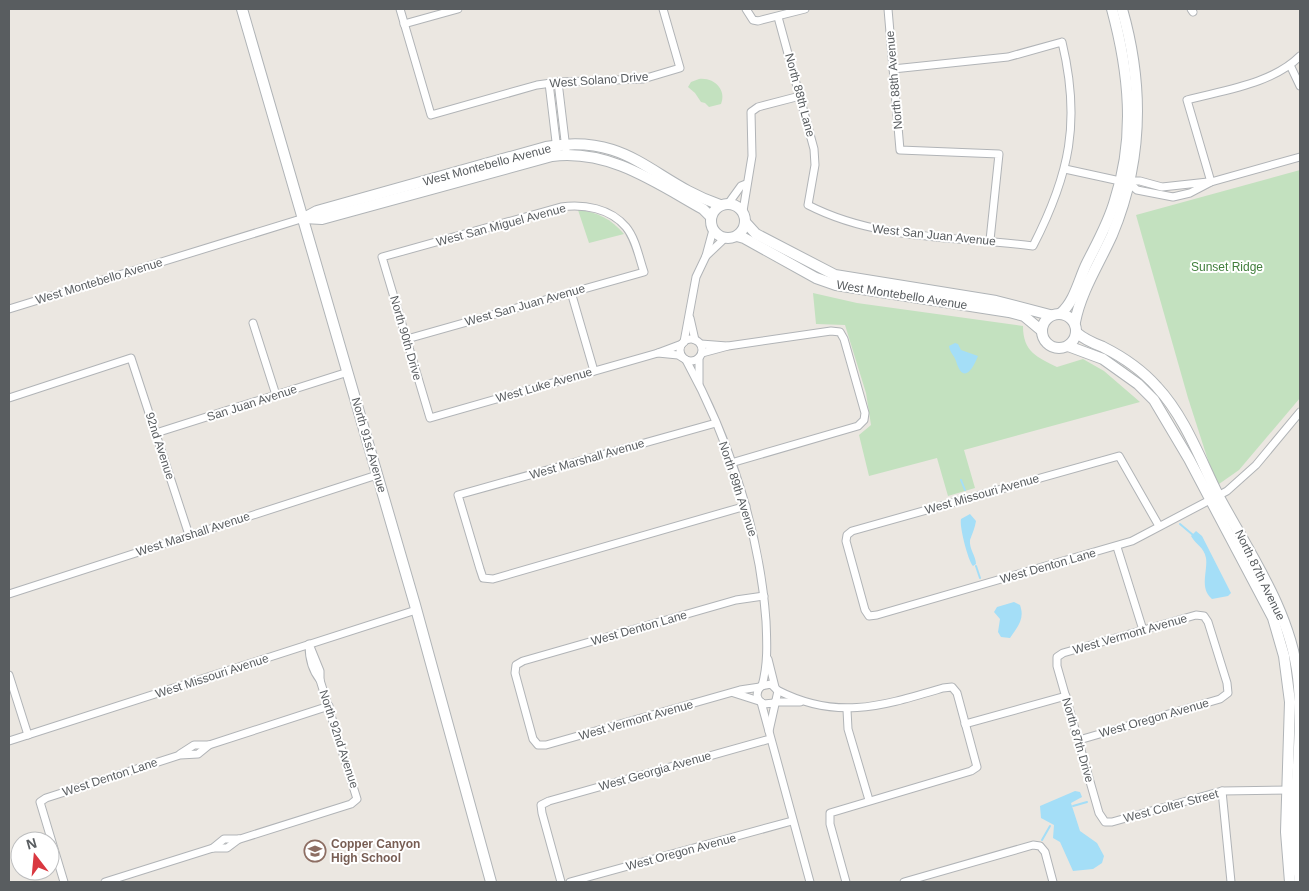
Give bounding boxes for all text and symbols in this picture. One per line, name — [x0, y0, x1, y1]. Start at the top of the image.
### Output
street label: North 88th Avenue — [883, 30, 905, 130]
street label: North 88th Lane — [782, 52, 818, 139]
street label: West Solano Drive — [549, 70, 649, 90]
street label: West Montebello Avenue — [421, 141, 553, 189]
street label: West San Miguel Avenue — [435, 201, 568, 249]
street label: West San Juan Avenue — [871, 222, 997, 248]
street label: West Montebello Avenue — [34, 255, 165, 307]
park label: Sunset Ridge — [1191, 260, 1263, 274]
street label: West Montebello Avenue — [836, 278, 969, 312]
street label: West San Juan Avenue — [463, 281, 587, 329]
street label: North 90th Drive — [387, 294, 425, 382]
street label: West Luke Avenue — [494, 364, 594, 405]
street label: San Juan Avenue — [205, 382, 299, 424]
street label: North 91st Avenue — [349, 396, 389, 495]
street label: 92nd Avenue — [143, 411, 178, 482]
street label: West Marshall Avenue — [528, 436, 646, 482]
street label: North 89th Avenue — [716, 440, 760, 539]
street label: West Missouri Avenue — [923, 471, 1041, 517]
street label: West Marshall Avenue — [134, 509, 252, 559]
street label: North 87th Avenue — [1232, 527, 1288, 623]
street label: West Denton Lane — [998, 546, 1098, 586]
street label: West Denton Lane — [589, 608, 689, 648]
street label: West Vermont Avenue — [1071, 611, 1189, 657]
street label: West Missouri Avenue — [154, 651, 271, 701]
street label: North 92nd Avenue — [317, 688, 362, 790]
street label: North 87th Drive — [1059, 696, 1097, 784]
street label: West Oregon Avenue — [1097, 696, 1211, 740]
street label: West Vermont Avenue — [577, 697, 695, 743]
street label: West Georgia Avenue — [597, 748, 713, 794]
street label: West Denton Lane — [61, 755, 160, 799]
street label: West Colter Street — [1122, 786, 1221, 825]
street label: West Oregon Avenue — [624, 830, 738, 873]
north arrow — [10, 831, 60, 881]
text: N — [24, 834, 38, 853]
place label: Copper Canyon High School — [331, 837, 420, 865]
school or university icon: Copper Canyon High School — [303, 839, 327, 863]

